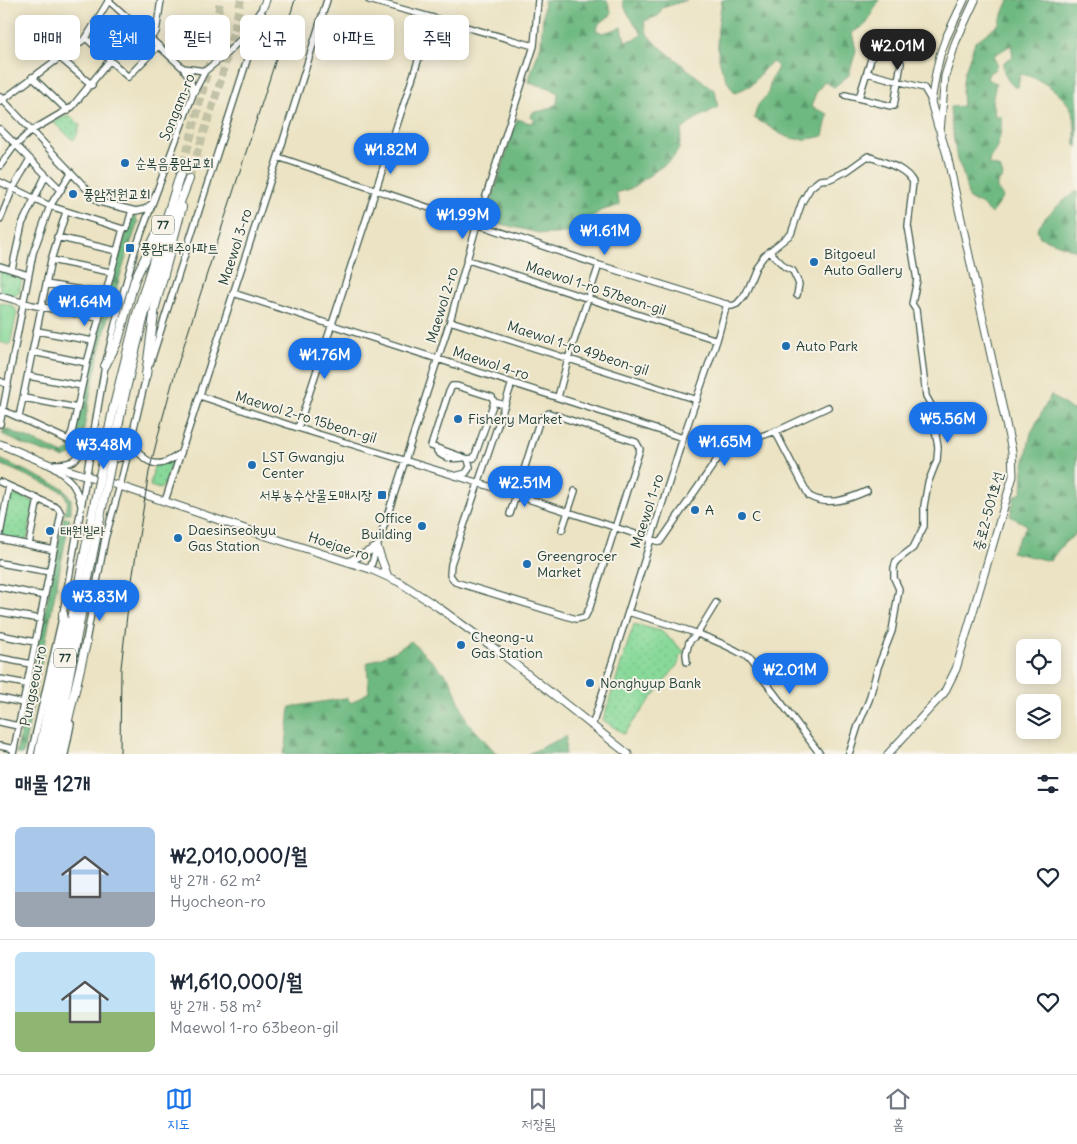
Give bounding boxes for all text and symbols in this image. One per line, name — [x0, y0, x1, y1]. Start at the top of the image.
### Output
chip: 매매 — [15, 15, 80, 60]
chip: 월세 — [90, 15, 155, 60]
chip: 필터 — [165, 15, 230, 60]
chip: 신규 — [240, 15, 305, 60]
chip: 아파트 — [315, 15, 394, 60]
chip: 주택 — [404, 15, 469, 60]
pin: ₩2.01M — [857, 28, 939, 71]
text: ₩2.01M — [871, 35, 925, 55]
street label: Songam-ro — [155, 71, 199, 143]
pin: ₩1.82M — [350, 132, 432, 175]
text: ₩1.82M — [365, 139, 417, 159]
place label: 순복음풍암교회 — [135, 154, 214, 172]
marker: 순복음풍암교회 — [119, 157, 131, 169]
place label: 풍암전원교회 — [83, 185, 151, 203]
marker: 풍암전원교회 — [67, 188, 79, 200]
pin: ₩1.99M — [422, 198, 504, 240]
text: ₩1.99M — [437, 204, 489, 224]
street label: Maewol 3-ro — [214, 206, 256, 288]
pin: ₩1.61M — [564, 214, 646, 256]
road number: 77 — [152, 216, 174, 234]
text: ₩1.61M — [580, 220, 630, 240]
place label: 풍암대주아파트 — [140, 239, 219, 257]
marker: 풍암대주아파트 — [124, 242, 136, 254]
place label: Bitgoeul Auto Gallery — [824, 245, 903, 279]
marker: Bitgoeul Auto Gallery — [808, 256, 820, 268]
street label: Maewol 1-ro 57beon-gil — [524, 257, 668, 319]
street label: Maewol 2-ro — [422, 265, 462, 345]
pin: ₩1.64M — [44, 284, 126, 327]
text: ₩1.64M — [58, 291, 112, 311]
street label: Maewol 1-ro 49beon-gil — [505, 317, 651, 379]
place label: Auto Park — [796, 337, 858, 355]
pin: ₩1.76M — [284, 338, 366, 380]
marker: Auto Park — [780, 340, 792, 352]
street label: Maewol 4-ro — [450, 342, 532, 384]
text: ₩1.76M — [299, 344, 351, 364]
street label: Maewol 2-ro 15beon-gil — [233, 387, 379, 447]
pin: ₩5.56M — [907, 402, 989, 444]
text: ₩5.56M — [920, 408, 976, 428]
place label: Fishery Market — [468, 410, 563, 428]
marker: Fishery Market — [452, 413, 464, 425]
pin: ₩1.65M — [684, 424, 766, 467]
pin: ₩3.48M — [63, 428, 145, 470]
text: ₩1.65M — [699, 431, 752, 451]
text: ₩3.48M — [76, 434, 132, 454]
place label: LST Gwangju Center — [262, 448, 344, 482]
marker: LST Gwangju Center — [246, 459, 258, 471]
pin: ₩2.51M — [484, 466, 566, 508]
street label: 중로2-501호선 — [969, 470, 1007, 552]
text: ₩2.51M — [499, 472, 551, 492]
street label: Maewol 1-ro — [627, 472, 667, 550]
place label: 서부농수산물도매시장 — [259, 486, 373, 504]
marker: 서부농수산물도매시장 — [376, 489, 388, 501]
place label: A — [705, 501, 714, 519]
marker: A — [689, 504, 701, 516]
place label: C — [752, 507, 761, 525]
place label: Office Building — [361, 509, 412, 543]
marker: C — [736, 510, 748, 522]
marker: Office Building — [416, 520, 428, 532]
place label: Daesinseokyu Gas Station — [188, 521, 276, 555]
place label: 태원빌라 — [60, 522, 106, 540]
marker: 태원빌라 — [44, 525, 56, 537]
street label: Hoejae-ro — [306, 528, 372, 564]
marker: Daesinseokyu Gas Station — [172, 532, 184, 544]
place label: Greengrocer Market — [537, 547, 617, 581]
marker: Greengrocer Market — [521, 558, 533, 570]
pin: ₩3.83M — [59, 580, 141, 622]
text: ₩3.83M — [72, 586, 128, 606]
place label: Cheong-u Gas Station — [471, 628, 543, 662]
marker: Cheong-u Gas Station — [455, 639, 467, 651]
map controls — [1016, 639, 1061, 739]
button: locate — [1016, 639, 1061, 684]
street label: Pungseou-ro — [16, 644, 50, 728]
road number: 77 — [54, 648, 76, 668]
pin: ₩2.01M — [749, 652, 831, 695]
text: ₩2.01M — [763, 659, 817, 679]
place label: Nonghyup Bank — [600, 674, 701, 692]
marker: Nonghyup Bank — [584, 677, 596, 689]
button: layers — [1016, 694, 1061, 739]
text: 매물 12개 — [15, 770, 91, 797]
icon: filters — [1034, 770, 1062, 798]
text: ₩2,010,000/월 — [170, 842, 308, 869]
icon: home — [55, 847, 115, 907]
icon: heart — [1034, 863, 1062, 891]
text: 방 2개 · 62 m² — [170, 870, 261, 890]
text: Hyocheon-ro — [170, 891, 266, 911]
text: ₩1,610,000/월 — [170, 968, 303, 995]
icon: home — [55, 972, 115, 1032]
icon: heart — [1034, 988, 1062, 1016]
text: 방 2개 · 58 m² — [170, 996, 262, 1016]
text: Maewol 1-ro 63beon-gil — [170, 1017, 339, 1037]
tab: 지도 — [165, 1085, 193, 1134]
tab: 저장됨 — [522, 1085, 555, 1134]
tab: 홈 — [884, 1085, 912, 1134]

